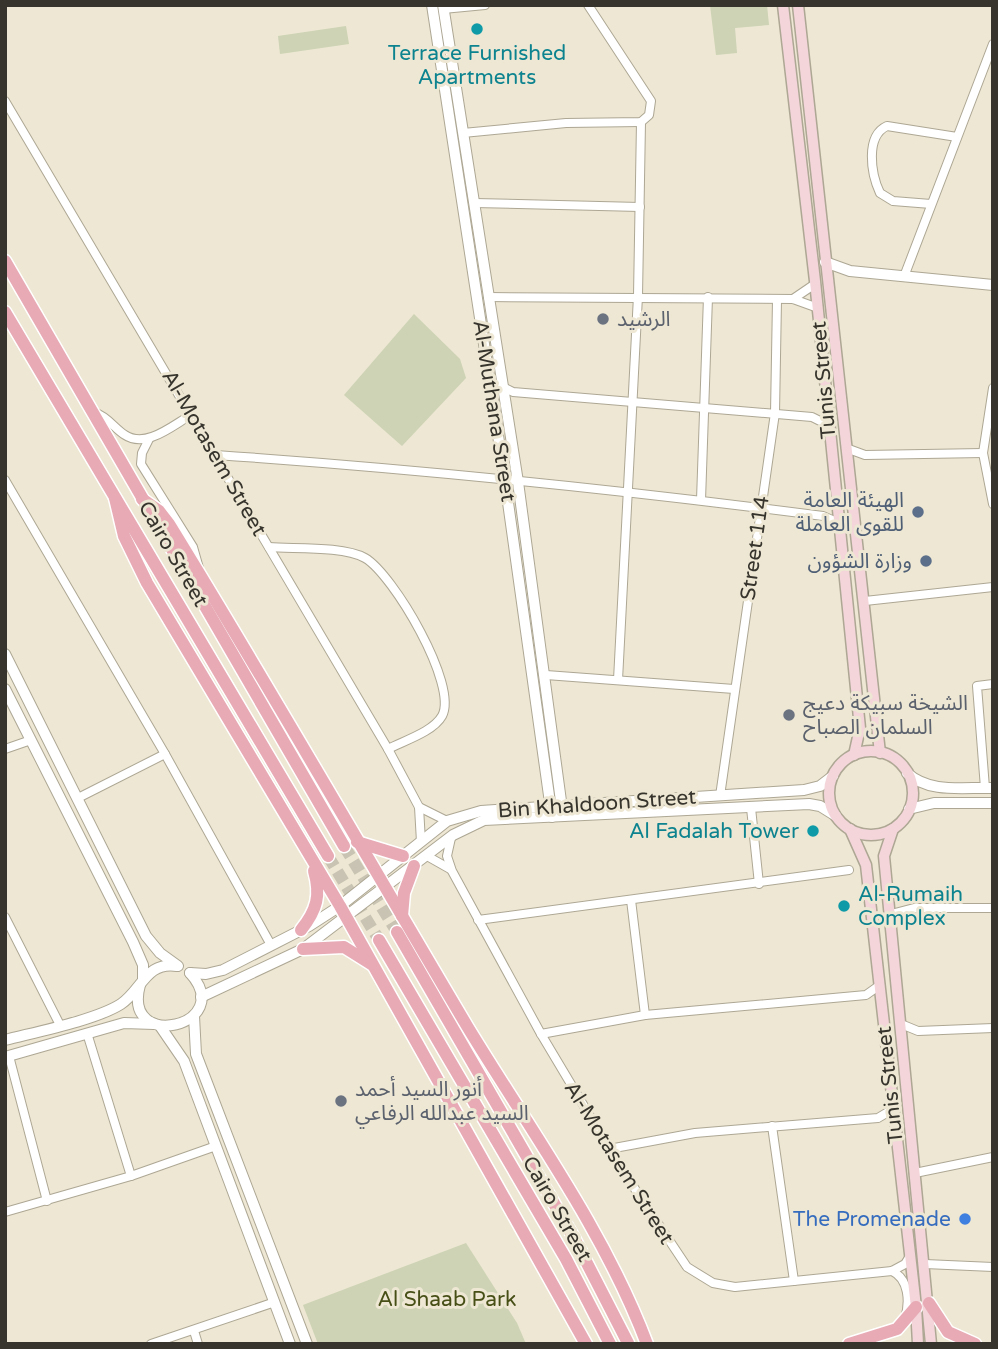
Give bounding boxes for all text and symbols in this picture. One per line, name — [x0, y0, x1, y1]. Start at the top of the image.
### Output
marker: Terrace Furnished Apartments — [469, 21, 485, 37]
place label: Terrace Furnished Apartments — [388, 41, 566, 90]
place label: الرشيد — [617, 307, 671, 332]
marker: الرشيد — [595, 311, 611, 327]
street label: Al-Muthana Street — [467, 318, 521, 504]
street label: Tunis Street — [806, 320, 842, 440]
street label: Al-Motasem Street — [156, 366, 272, 540]
place label: الهيئة العامة للقوى العاملة — [795, 488, 904, 537]
street label: Street 114 — [735, 494, 775, 602]
street label: Cairo Street — [133, 497, 213, 611]
marker: الهيئة العامة للقوى العاملة — [910, 504, 926, 520]
place label: وزارة الشؤون — [808, 549, 912, 574]
marker: وزارة الشؤون — [918, 553, 934, 569]
place label: الشيخة سبيكة دعيج السلمان الصباح — [803, 691, 968, 742]
marker: الشيخة سبيكة دعيج السلمان الصباح — [781, 707, 797, 723]
street label: Bin Khaldoon Street — [497, 785, 697, 823]
place label: Al Fadalah Tower — [629, 819, 799, 844]
marker: Al Fadalah Tower — [805, 823, 821, 839]
place label: Al-Rumaih Complex — [858, 882, 963, 931]
marker: Al-Rumaih Complex — [836, 898, 852, 914]
street label: Tunis Street — [871, 1025, 909, 1145]
place label: أنور السيد أحمد السيد عبدالله الرفاعي — [355, 1076, 529, 1128]
street label: Al-Motasem Street — [559, 1077, 679, 1249]
marker: أنور السيد أحمد السيد عبدالله الرفاعي — [333, 1093, 349, 1109]
street label: Cairo Street — [517, 1152, 597, 1266]
place label: The Promenade — [793, 1207, 951, 1232]
marker: The Promenade — [957, 1211, 973, 1227]
park label: Al Shaab Park — [378, 1287, 516, 1312]

